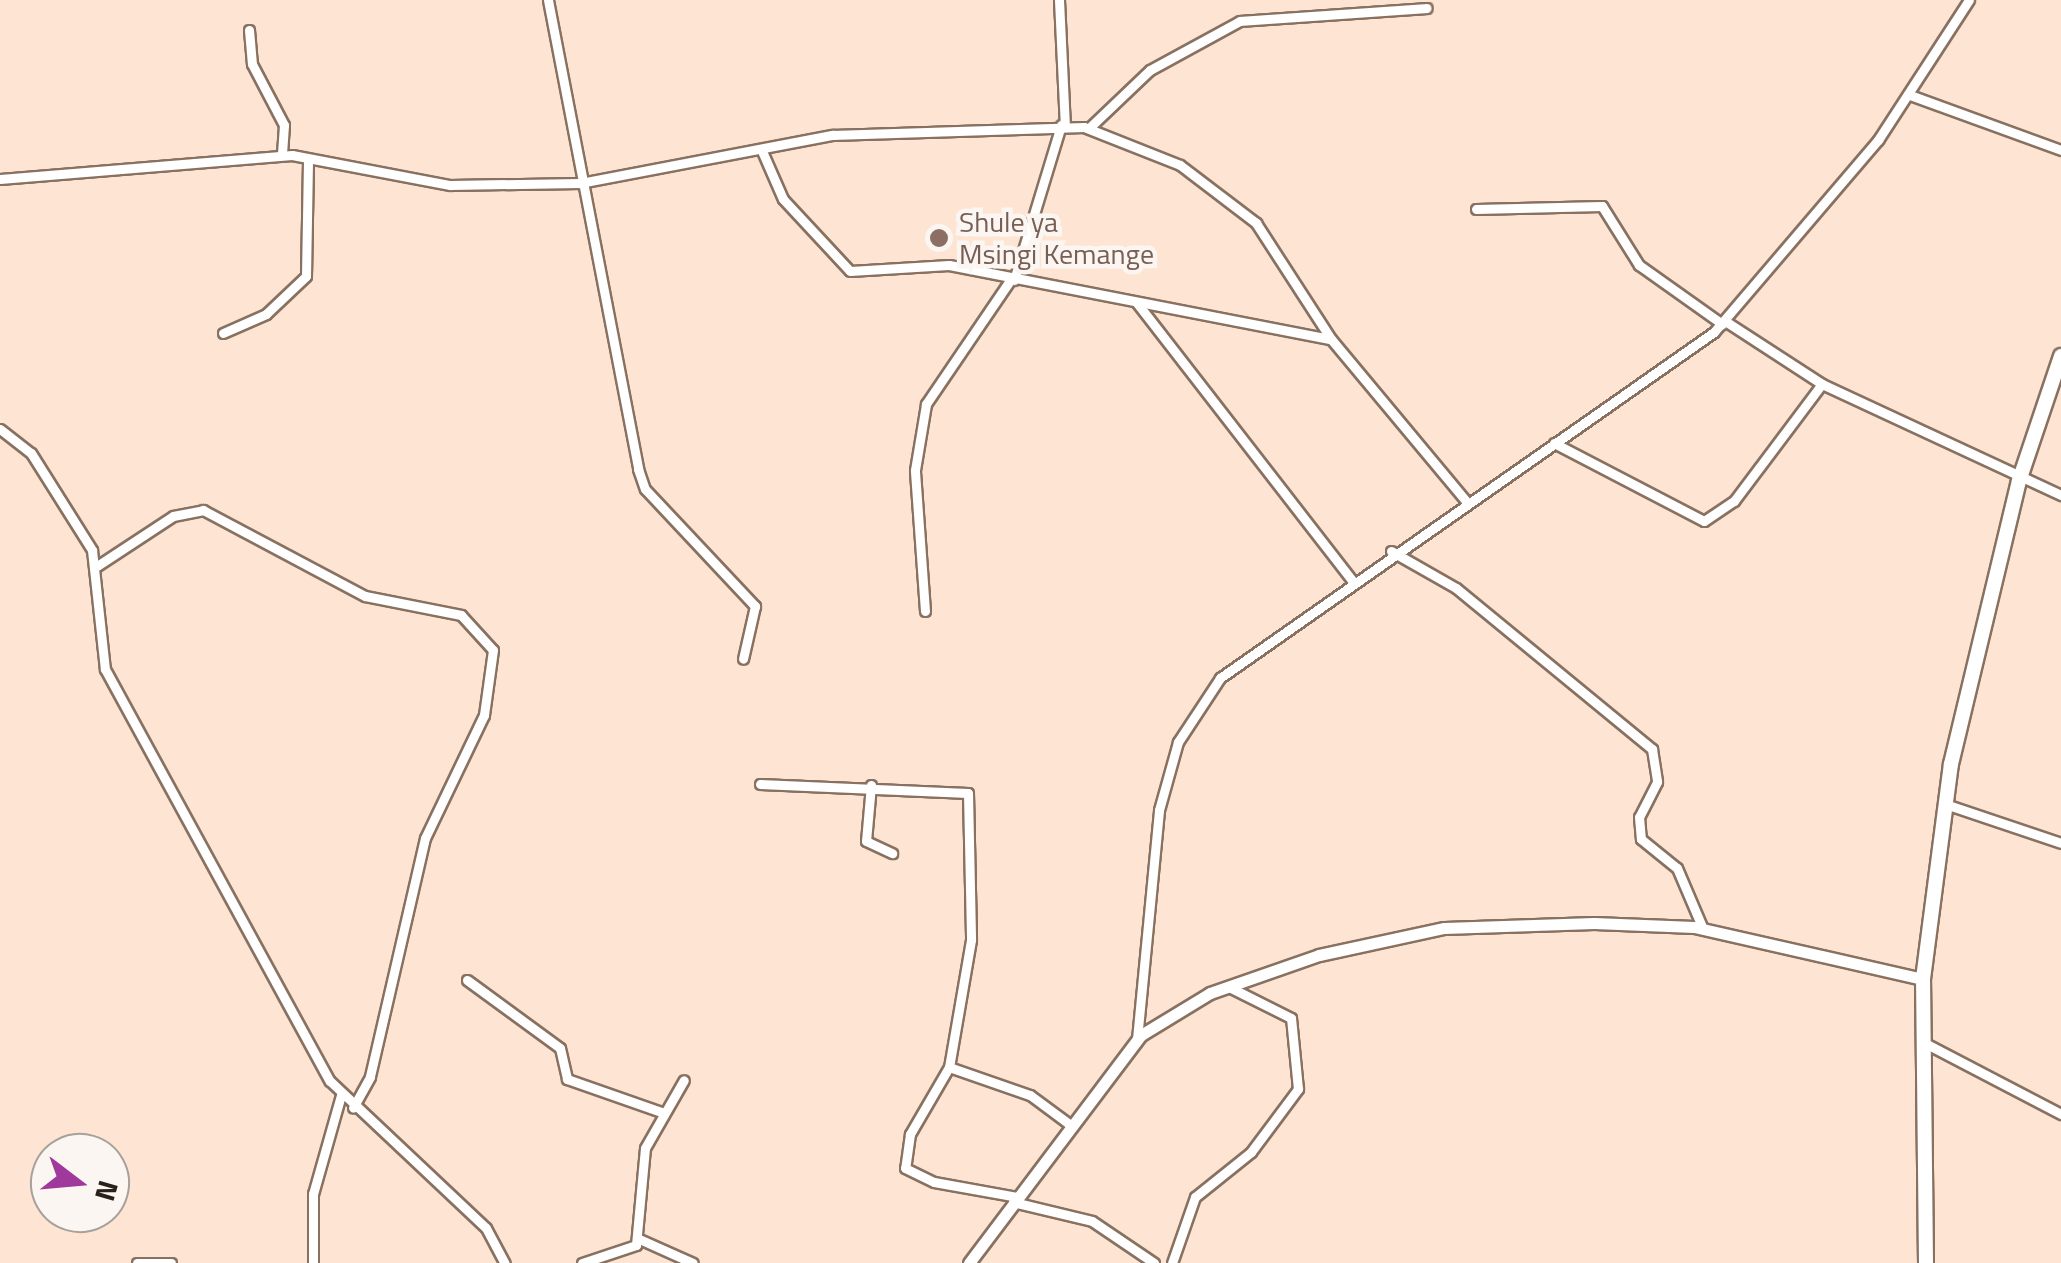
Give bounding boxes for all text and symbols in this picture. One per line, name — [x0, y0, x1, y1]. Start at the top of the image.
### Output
place label: Shule ya Msingi Kemange — [959, 205, 1154, 271]
marker: Shule ya Msingi Kemange — [928, 227, 950, 249]
north arrow — [30, 1133, 130, 1233]
text: N — [84, 1176, 131, 1206]

